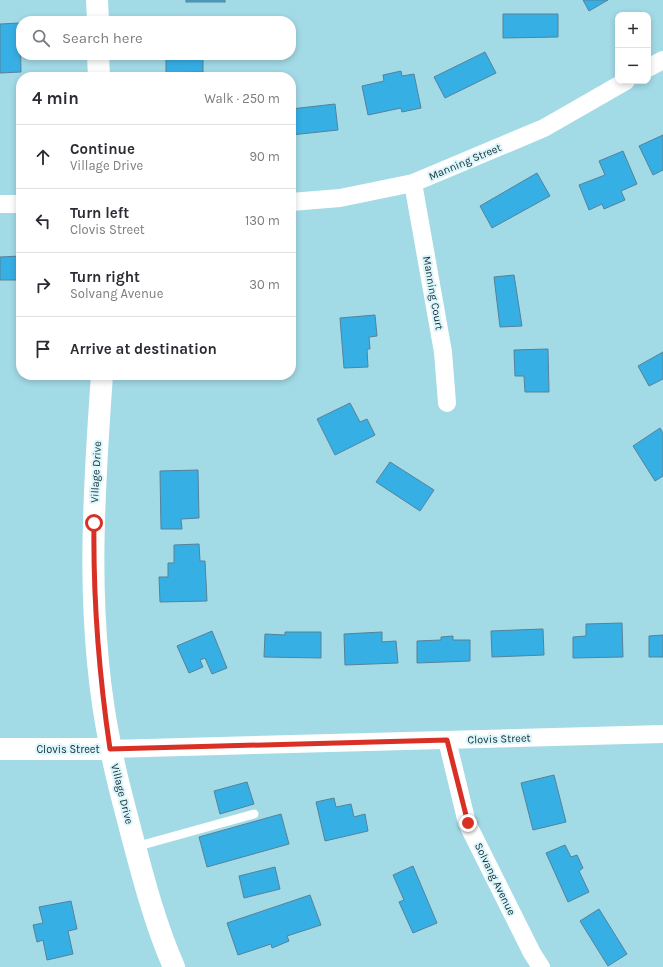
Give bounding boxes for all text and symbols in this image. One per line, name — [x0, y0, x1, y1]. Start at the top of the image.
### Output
map controls — [615, 12, 651, 84]
button: + — [615, 12, 651, 48]
search box — [16, 16, 296, 60]
icon: search — [30, 27, 52, 49]
text: Search here — [62, 29, 143, 47]
button: − — [615, 48, 651, 84]
text: 4 min — [32, 88, 79, 108]
text: Walk · 250 m — [204, 91, 280, 106]
text: Continue — [70, 140, 135, 158]
street label: Manning Street — [427, 141, 503, 183]
icon: ahead — [32, 146, 54, 168]
text: 90 m — [249, 149, 280, 164]
text: Village Drive — [70, 158, 143, 173]
text: Turn left — [70, 204, 129, 222]
icon: left — [32, 210, 54, 232]
text: 130 m — [245, 213, 280, 228]
text: Clovis Street — [70, 222, 145, 237]
street label: Manning Court — [420, 255, 446, 331]
text: Turn right — [70, 268, 140, 286]
icon: right — [32, 274, 54, 296]
text: 30 m — [249, 277, 280, 292]
text: Solvang Avenue — [70, 286, 163, 301]
icon: arrive — [32, 338, 54, 360]
text: Arrive at destination — [70, 340, 217, 358]
street label: Village Drive — [88, 440, 104, 503]
route start — [85, 514, 103, 532]
street label: Clovis Street — [467, 731, 531, 747]
street label: Clovis Street — [36, 743, 100, 756]
street label: Village Drive — [108, 762, 136, 826]
route end — [459, 814, 477, 832]
street label: Solvang Avenue — [472, 841, 518, 918]

